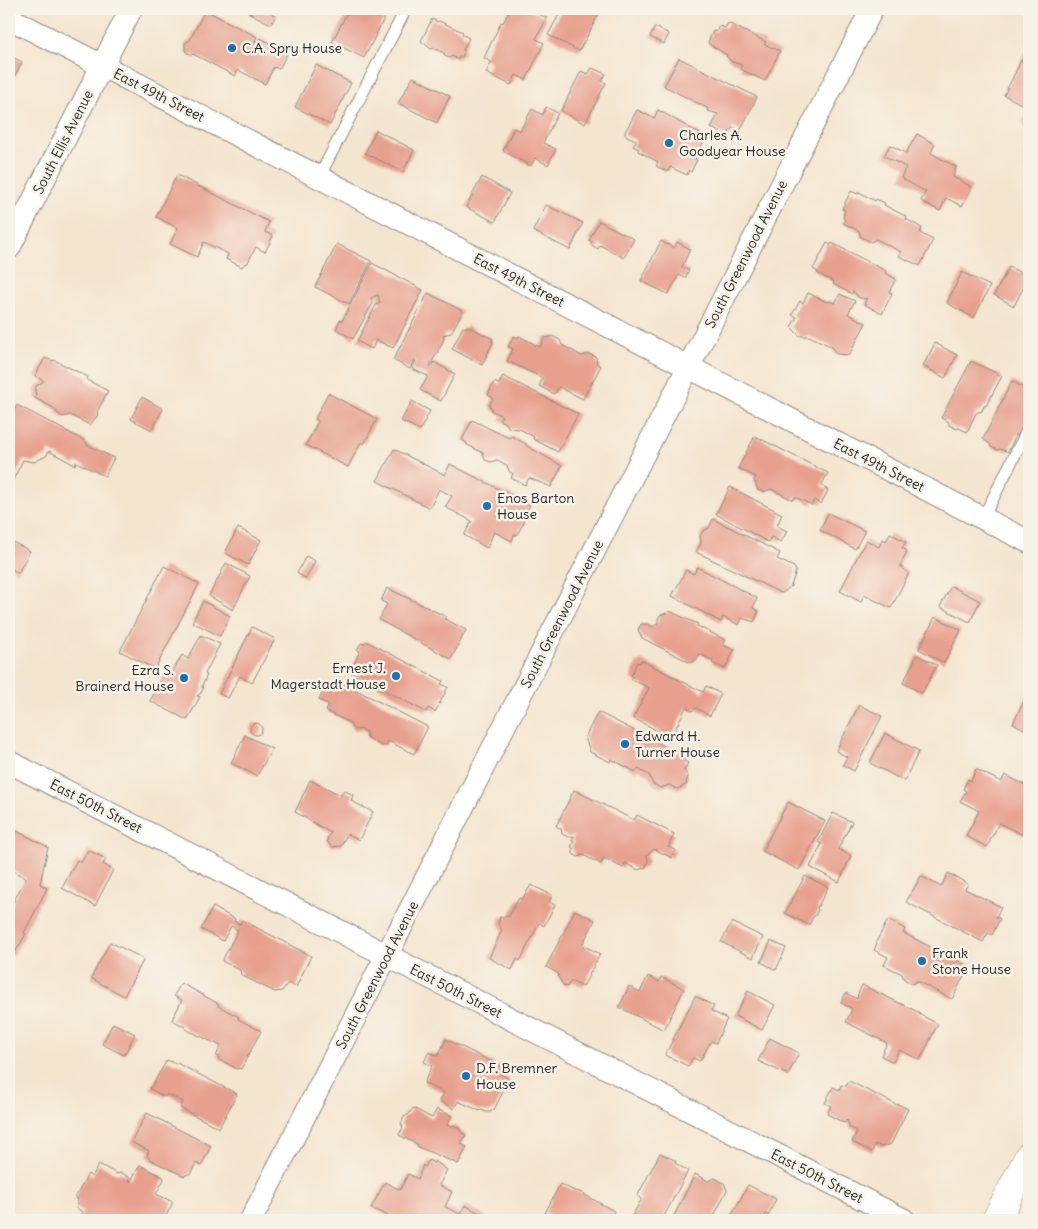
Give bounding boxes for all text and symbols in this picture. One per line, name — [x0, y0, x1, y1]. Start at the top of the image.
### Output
place label: C.A. Spry House — [242, 39, 342, 57]
marker: C.A. Spry House — [226, 42, 238, 54]
street label: East 49th Street — [110, 64, 208, 126]
street label: South Ellis Avenue — [29, 87, 97, 197]
place label: Charles A. Goodyear House — [679, 126, 786, 160]
marker: Charles A. Goodyear House — [663, 137, 675, 149]
street label: South Greenwood Avenue — [701, 177, 791, 331]
street label: East 49th Street — [470, 249, 568, 311]
street label: East 49th Street — [830, 434, 928, 496]
place label: Enos Barton House — [497, 489, 574, 523]
marker: Enos Barton House — [481, 500, 493, 512]
street label: South Greenwood Avenue — [517, 537, 607, 691]
place label: Ernest J. Magerstadt House — [270, 659, 386, 693]
place label: Ezra S. Brainerd House — [75, 661, 174, 695]
marker: Ernest J. Magerstadt House — [390, 670, 402, 682]
marker: Ezra S. Brainerd House — [178, 672, 190, 684]
place label: Edward H. Turner House — [635, 727, 720, 761]
marker: Edward H. Turner House — [619, 738, 631, 750]
street label: East 50th Street — [47, 775, 145, 837]
street label: South Greenwood Avenue — [332, 898, 422, 1052]
place label: Frank Stone House — [932, 944, 1011, 978]
marker: Frank Stone House — [916, 955, 928, 967]
street label: East 50th Street — [407, 960, 505, 1022]
place label: D.F. Bremner House — [476, 1059, 558, 1093]
marker: D.F. Bremner House — [460, 1070, 472, 1082]
street label: East 50th Street — [768, 1145, 866, 1207]

